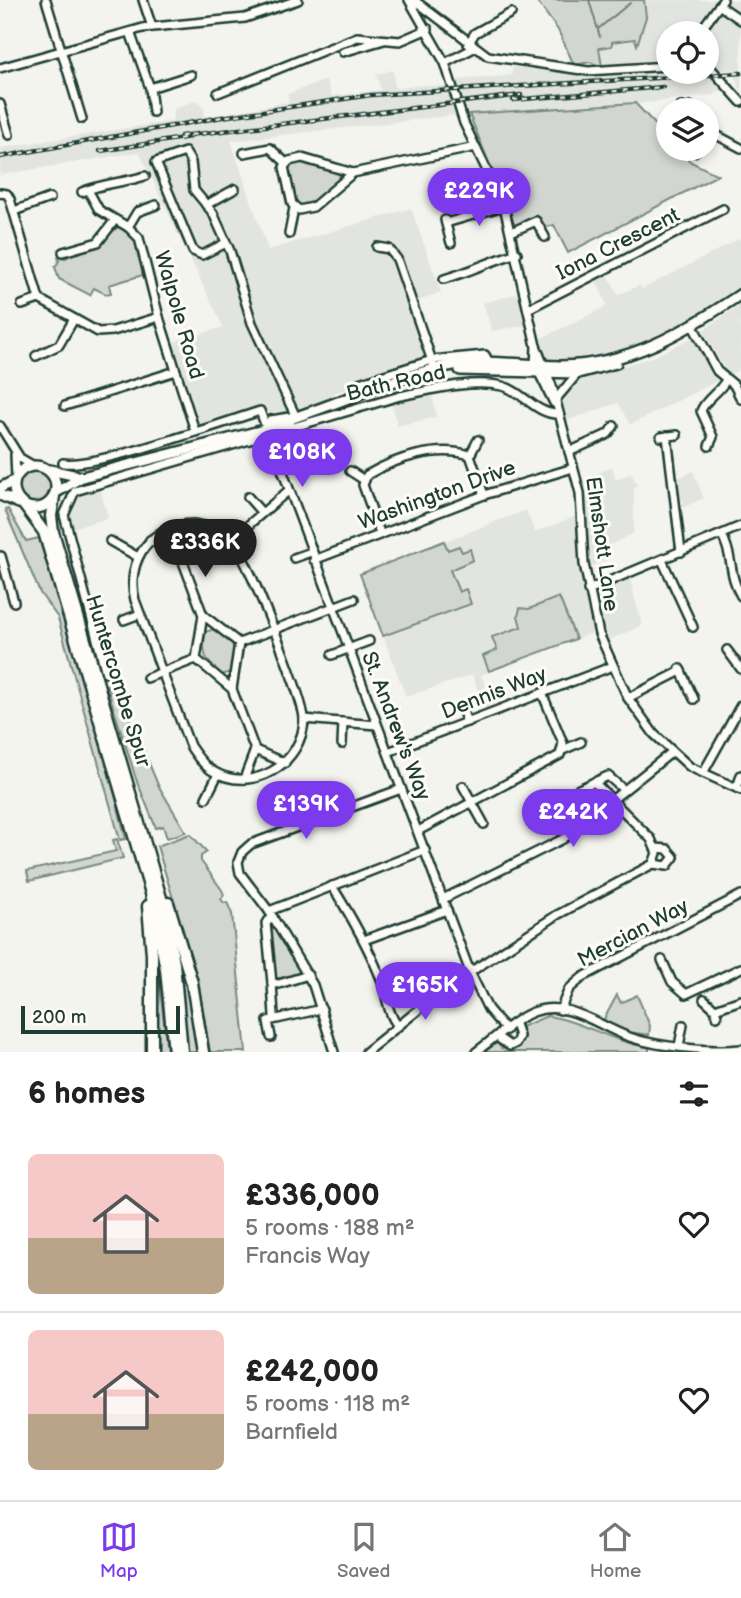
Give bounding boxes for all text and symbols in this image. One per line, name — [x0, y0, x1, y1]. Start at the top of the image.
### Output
map controls — [656, 21, 719, 161]
button: locate — [656, 21, 719, 84]
button: layers — [656, 98, 719, 161]
pin: £229K — [430, 168, 528, 228]
text: £229K — [444, 177, 514, 205]
street label: Iona Crescent — [552, 202, 684, 286]
street label: Walpole Road — [149, 248, 209, 382]
street label: Bath Road — [344, 359, 448, 407]
pin: £108K — [253, 430, 351, 489]
text: £108K — [268, 438, 336, 466]
street label: Washington Drive — [355, 455, 519, 535]
street label: Elmshott Lane — [580, 475, 624, 613]
pin: £336K — [156, 520, 254, 579]
text: £336K — [170, 528, 240, 556]
street label: Huntercombe Spur — [80, 592, 156, 770]
street label: St. Andrew's Way — [356, 648, 436, 804]
street label: Dennis Way — [438, 661, 551, 724]
pin: £139K — [257, 782, 355, 841]
text: £139K — [273, 790, 339, 818]
pin: £242K — [524, 790, 622, 849]
text: £242K — [538, 798, 608, 826]
street label: Mercian Way — [573, 893, 693, 973]
pin: £165K — [376, 962, 474, 1022]
text: £165K — [392, 971, 458, 999]
scale bar — [21, 1003, 180, 1035]
text: 200 m — [32, 1006, 86, 1029]
icon: filters — [675, 1075, 713, 1113]
text: 6 homes — [28, 1076, 145, 1112]
text: £336,000 — [245, 1178, 380, 1214]
icon: home — [84, 1182, 168, 1266]
icon: heart — [675, 1205, 713, 1243]
text: 5 rooms · 188 m² — [245, 1214, 415, 1242]
text: Francis Way — [245, 1242, 370, 1270]
text: £242,000 — [245, 1354, 379, 1390]
icon: home — [84, 1358, 168, 1442]
icon: heart — [675, 1381, 713, 1419]
text: 5 rooms · 118 m² — [245, 1390, 410, 1418]
text: Barnfield — [245, 1418, 338, 1446]
tab: Map — [100, 1518, 138, 1583]
tab: Saved — [337, 1518, 390, 1583]
tab: Home — [590, 1518, 641, 1583]

